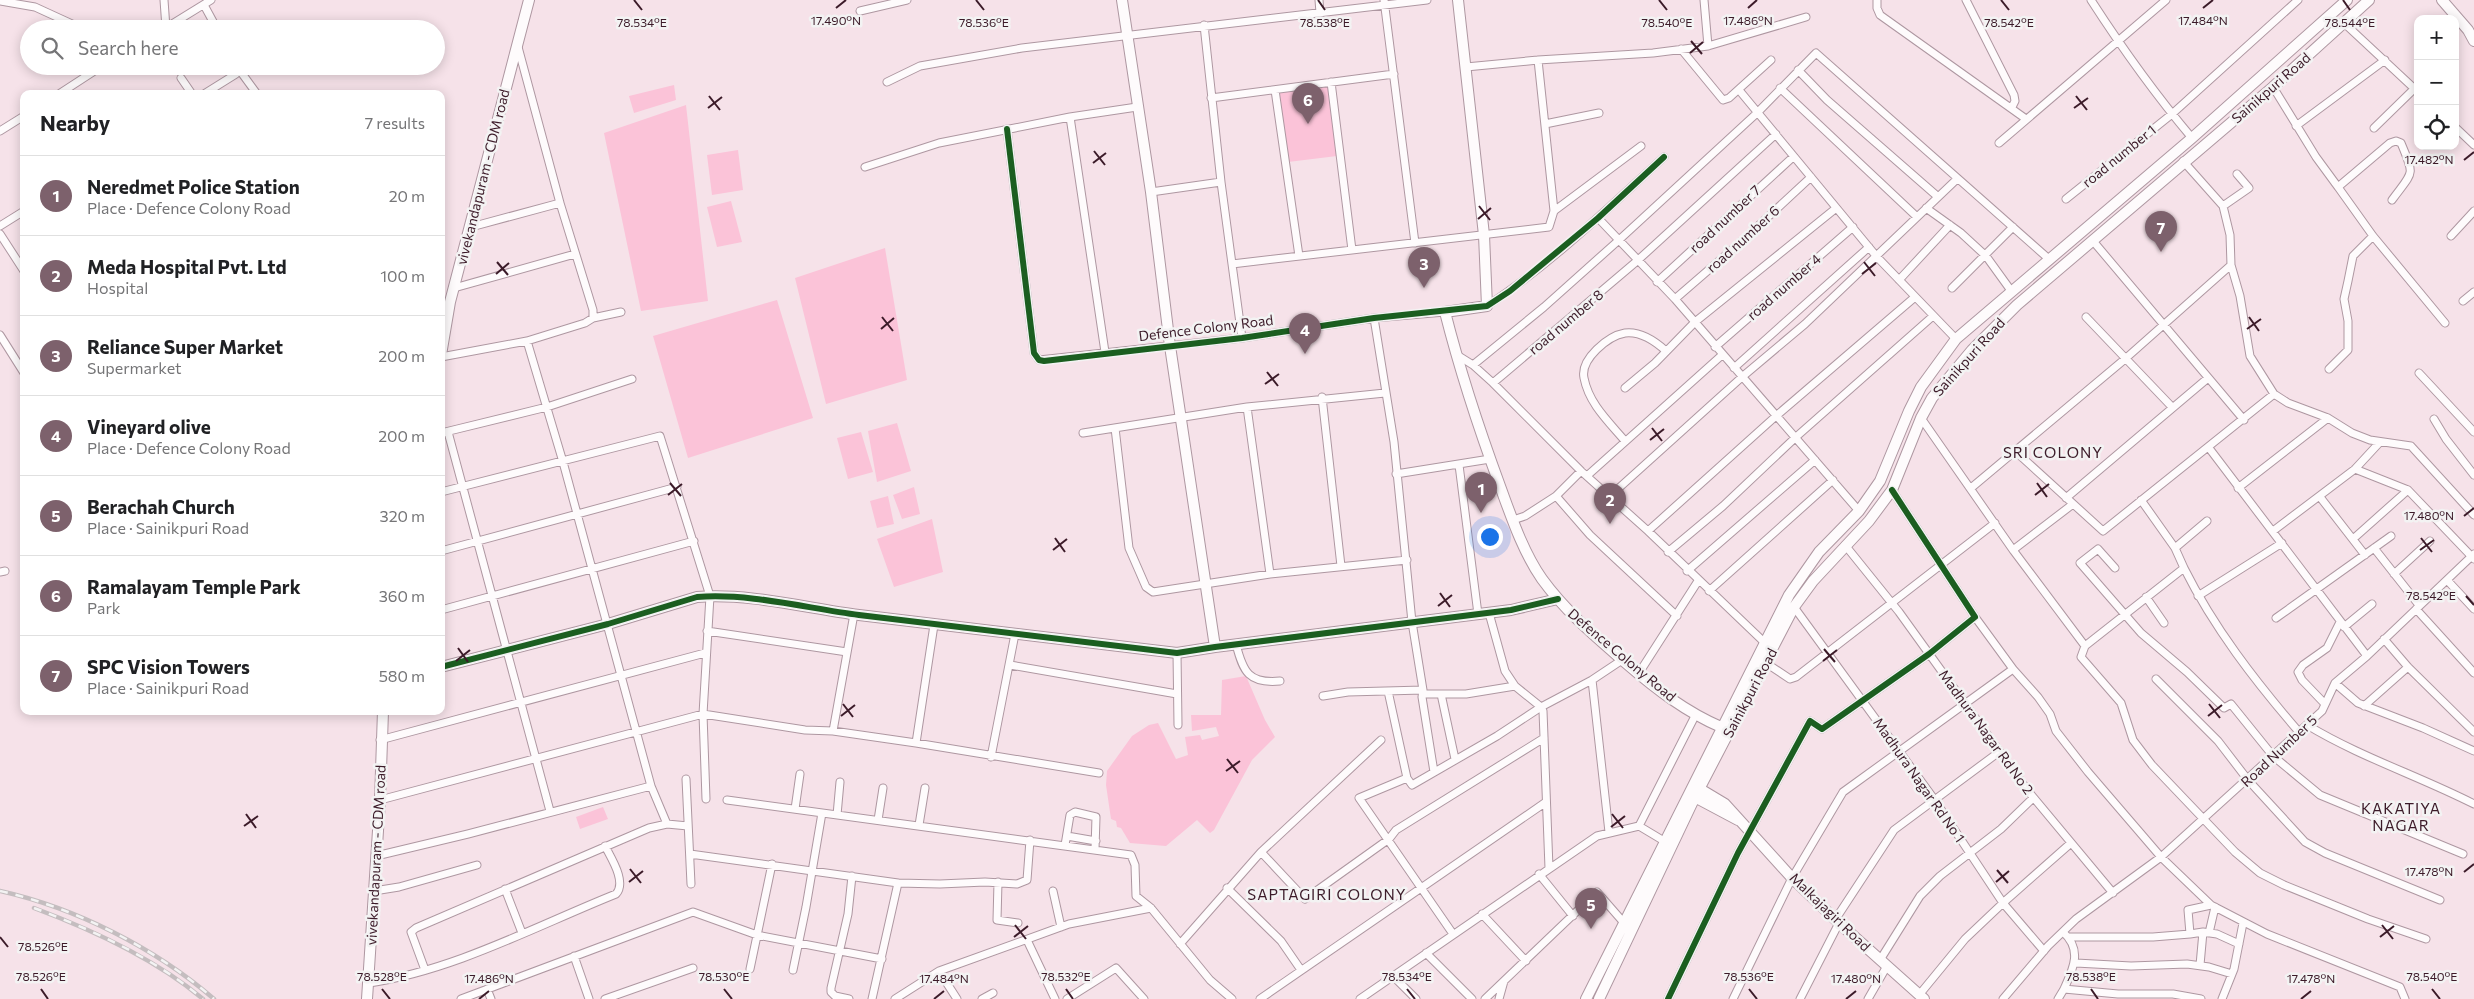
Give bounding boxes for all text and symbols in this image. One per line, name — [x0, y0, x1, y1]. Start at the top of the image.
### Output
text: 17.490°N — [811, 13, 861, 27]
text: 17.486°N — [1723, 13, 1773, 27]
text: 17.484°N — [2178, 13, 2228, 27]
text: 78.534°E — [617, 15, 667, 29]
text: 78.536°E — [959, 15, 1009, 29]
text: 78.538°E — [1300, 15, 1350, 29]
text: 78.540°E — [1642, 15, 1692, 29]
text: 78.542°E — [1984, 15, 2034, 29]
text: 78.544°E — [2325, 15, 2375, 29]
map controls — [2414, 15, 2459, 150]
button: + — [2414, 15, 2459, 60]
search box — [20, 20, 445, 75]
icon: search — [38, 34, 66, 62]
text: Search here — [78, 36, 178, 59]
street label: Sainikpuri Road — [2228, 49, 2314, 127]
button: − — [2414, 60, 2459, 105]
pin: 6 — [1292, 83, 1324, 124]
street label: vivekandapuram - CDM road — [452, 87, 513, 267]
button: locate — [2414, 105, 2459, 150]
text: Nearby — [40, 110, 110, 135]
text: 7 results — [365, 113, 425, 132]
street label: road number 1 — [2078, 121, 2159, 190]
text: 17.482°N — [2404, 152, 2454, 166]
text: Neredmet Police Station — [87, 175, 300, 198]
street label: road number 7 — [1686, 181, 1764, 256]
text: 1 — [52, 186, 60, 205]
text: 20 m — [389, 186, 425, 205]
text: Place · Defence Colony Road — [87, 198, 291, 217]
street label: road number 6 — [1703, 201, 1783, 276]
pin: 7 — [2145, 211, 2177, 252]
pin: 3 — [1408, 247, 1440, 288]
street label: road number 4 — [1743, 250, 1824, 323]
text: Meda Hospital Pvt. Ltd — [87, 255, 287, 278]
text: 2 — [51, 266, 61, 285]
text: 100 m — [380, 266, 425, 285]
text: Hospital — [87, 278, 148, 297]
street label: road number 8 — [1525, 285, 1607, 358]
street label: Defence Colony Road — [1138, 311, 1274, 344]
pin: 4 — [1289, 313, 1321, 354]
street label: Sainikpuri Road — [1929, 314, 2008, 399]
text: Reliance Super Market — [87, 335, 283, 358]
text: 3 — [51, 346, 61, 365]
text: 200 m — [378, 346, 425, 365]
text: Supermarket — [87, 358, 182, 377]
text: Vineyard olive — [87, 415, 211, 438]
text: 4 — [51, 426, 61, 445]
text: 200 m — [378, 426, 425, 445]
text: Place · Defence Colony Road — [87, 438, 291, 457]
district label: SRI COLONY — [2003, 443, 2103, 461]
pin: 1 — [1465, 472, 1497, 513]
pin: 2 — [1594, 483, 1626, 524]
text: Berachah Church — [87, 495, 235, 518]
text: 5 — [51, 506, 61, 525]
text: 320 m — [380, 506, 425, 525]
text: 17.480°N — [2404, 508, 2454, 522]
text: Place · Sainikpuri Road — [87, 518, 249, 537]
your location — [1477, 524, 1503, 550]
text: Ramalayam Temple Park — [87, 575, 301, 598]
text: 6 — [51, 586, 61, 605]
text: 360 m — [379, 586, 425, 605]
text: 78.542°E — [2406, 588, 2456, 602]
text: Park — [87, 598, 120, 617]
street label: Defence Colony Road — [1565, 605, 1680, 705]
street label: Sainikpuri Road — [1719, 645, 1780, 740]
text: SPC Vision Towers — [87, 655, 250, 678]
text: 7 — [52, 666, 60, 685]
text: 580 m — [379, 666, 425, 685]
street label: Madhura Nagar Rd No 2 — [1935, 666, 2037, 798]
text: Place · Sainikpuri Road — [87, 678, 249, 697]
street label: Road Number 5 — [2237, 711, 2320, 790]
street label: Madhura Nagar Rd No 1 — [1870, 714, 1969, 845]
street label: vivekandapuram - CDM road — [362, 764, 389, 946]
district label: KAKATIYA NAGAR — [2361, 799, 2441, 834]
text: 17.478°N — [2405, 864, 2453, 878]
street label: Malkajagiri Road — [1786, 869, 1874, 954]
district label: SAPTAGIRI COLONY — [1247, 885, 1407, 903]
pin: 5 — [1575, 888, 1607, 929]
text: 78.526°E — [18, 939, 68, 953]
text: 78.526°E — [16, 969, 66, 983]
text: 78.528°E — [357, 969, 407, 983]
text: 78.530°E — [699, 969, 749, 983]
text: 78.532°E — [1041, 969, 1091, 983]
text: 78.534°E — [1382, 969, 1432, 983]
text: 78.536°E — [1724, 969, 1774, 983]
text: 78.538°E — [2066, 969, 2116, 983]
text: 78.540°E — [2407, 969, 2457, 983]
text: 17.486°N — [464, 971, 514, 985]
text: 17.484°N — [919, 971, 969, 985]
text: 17.480°N — [1831, 971, 1881, 985]
text: 17.478°N — [2287, 971, 2335, 985]

